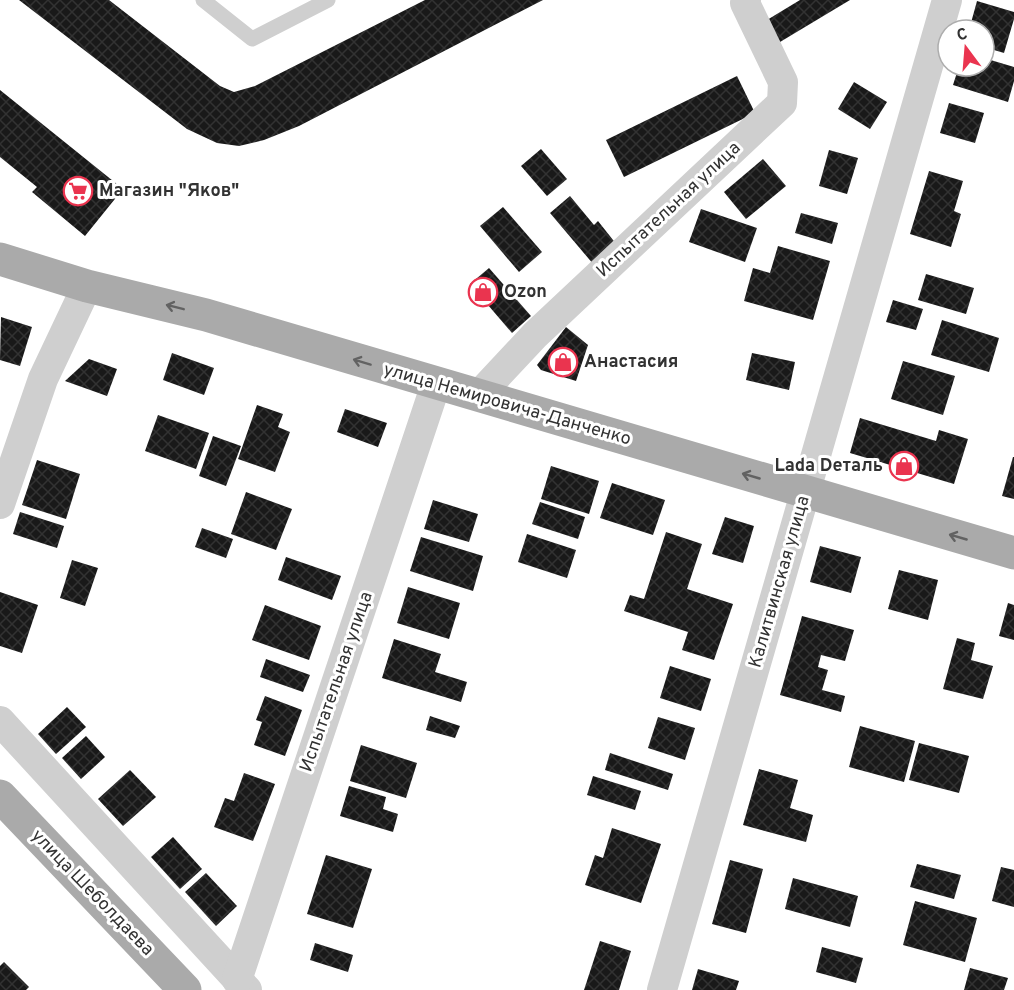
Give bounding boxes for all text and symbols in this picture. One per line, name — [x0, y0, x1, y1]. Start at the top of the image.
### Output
north arrow — [936, 18, 996, 78]
text: С — [955, 24, 970, 47]
street label: Испытательная улица — [592, 137, 746, 283]
supermarket icon: Магазин "Яков" — [62, 175, 94, 207]
place label: Магазин "Яков" — [99, 180, 239, 203]
shop icon: Ozon — [467, 276, 499, 308]
place label: Ozon — [504, 281, 547, 304]
one-way arrow — [166, 301, 185, 313]
shop icon: Анастасия — [547, 346, 579, 378]
place label: Анастасия — [584, 351, 678, 374]
one-way arrow — [353, 356, 372, 367]
street label: улица Немировича-Данченко — [381, 359, 633, 451]
shop icon: Lada Dеталь — [888, 450, 920, 482]
place label: Lada Dеталь — [774, 455, 883, 478]
one-way arrow — [741, 470, 760, 481]
street label: Калитвинская улица — [744, 493, 816, 671]
one-way arrow — [949, 531, 968, 542]
street label: Испытательная улица — [295, 589, 379, 775]
street label: улица Шеболдаева — [26, 825, 158, 961]

